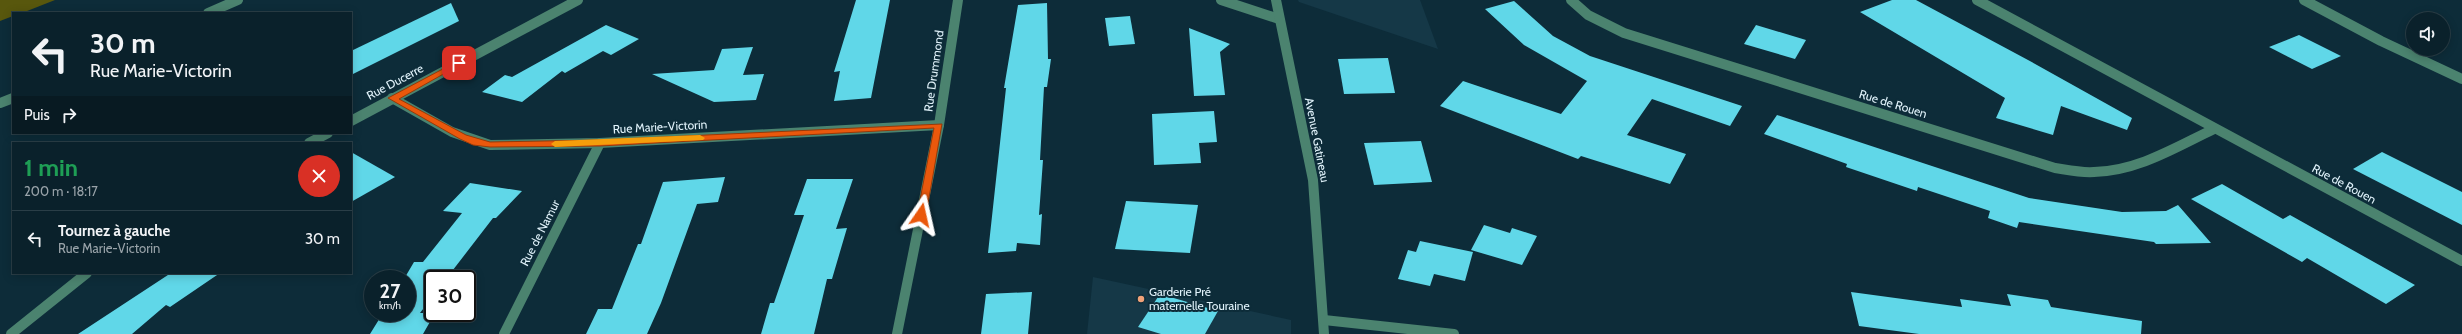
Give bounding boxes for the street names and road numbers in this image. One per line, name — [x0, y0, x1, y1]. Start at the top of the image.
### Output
street label: Rue Drummond — [920, 29, 947, 113]
street label: Rue Ducerre — [364, 60, 426, 103]
street label: Rue de Rouen — [1857, 86, 1929, 121]
street label: Avenue Gatineau — [1302, 96, 1333, 184]
street label: Rue Marie-Victorin — [612, 117, 708, 136]
street label: Rue de Rouen — [2310, 160, 2379, 207]
street label: Rue de Namur — [516, 197, 563, 268]

